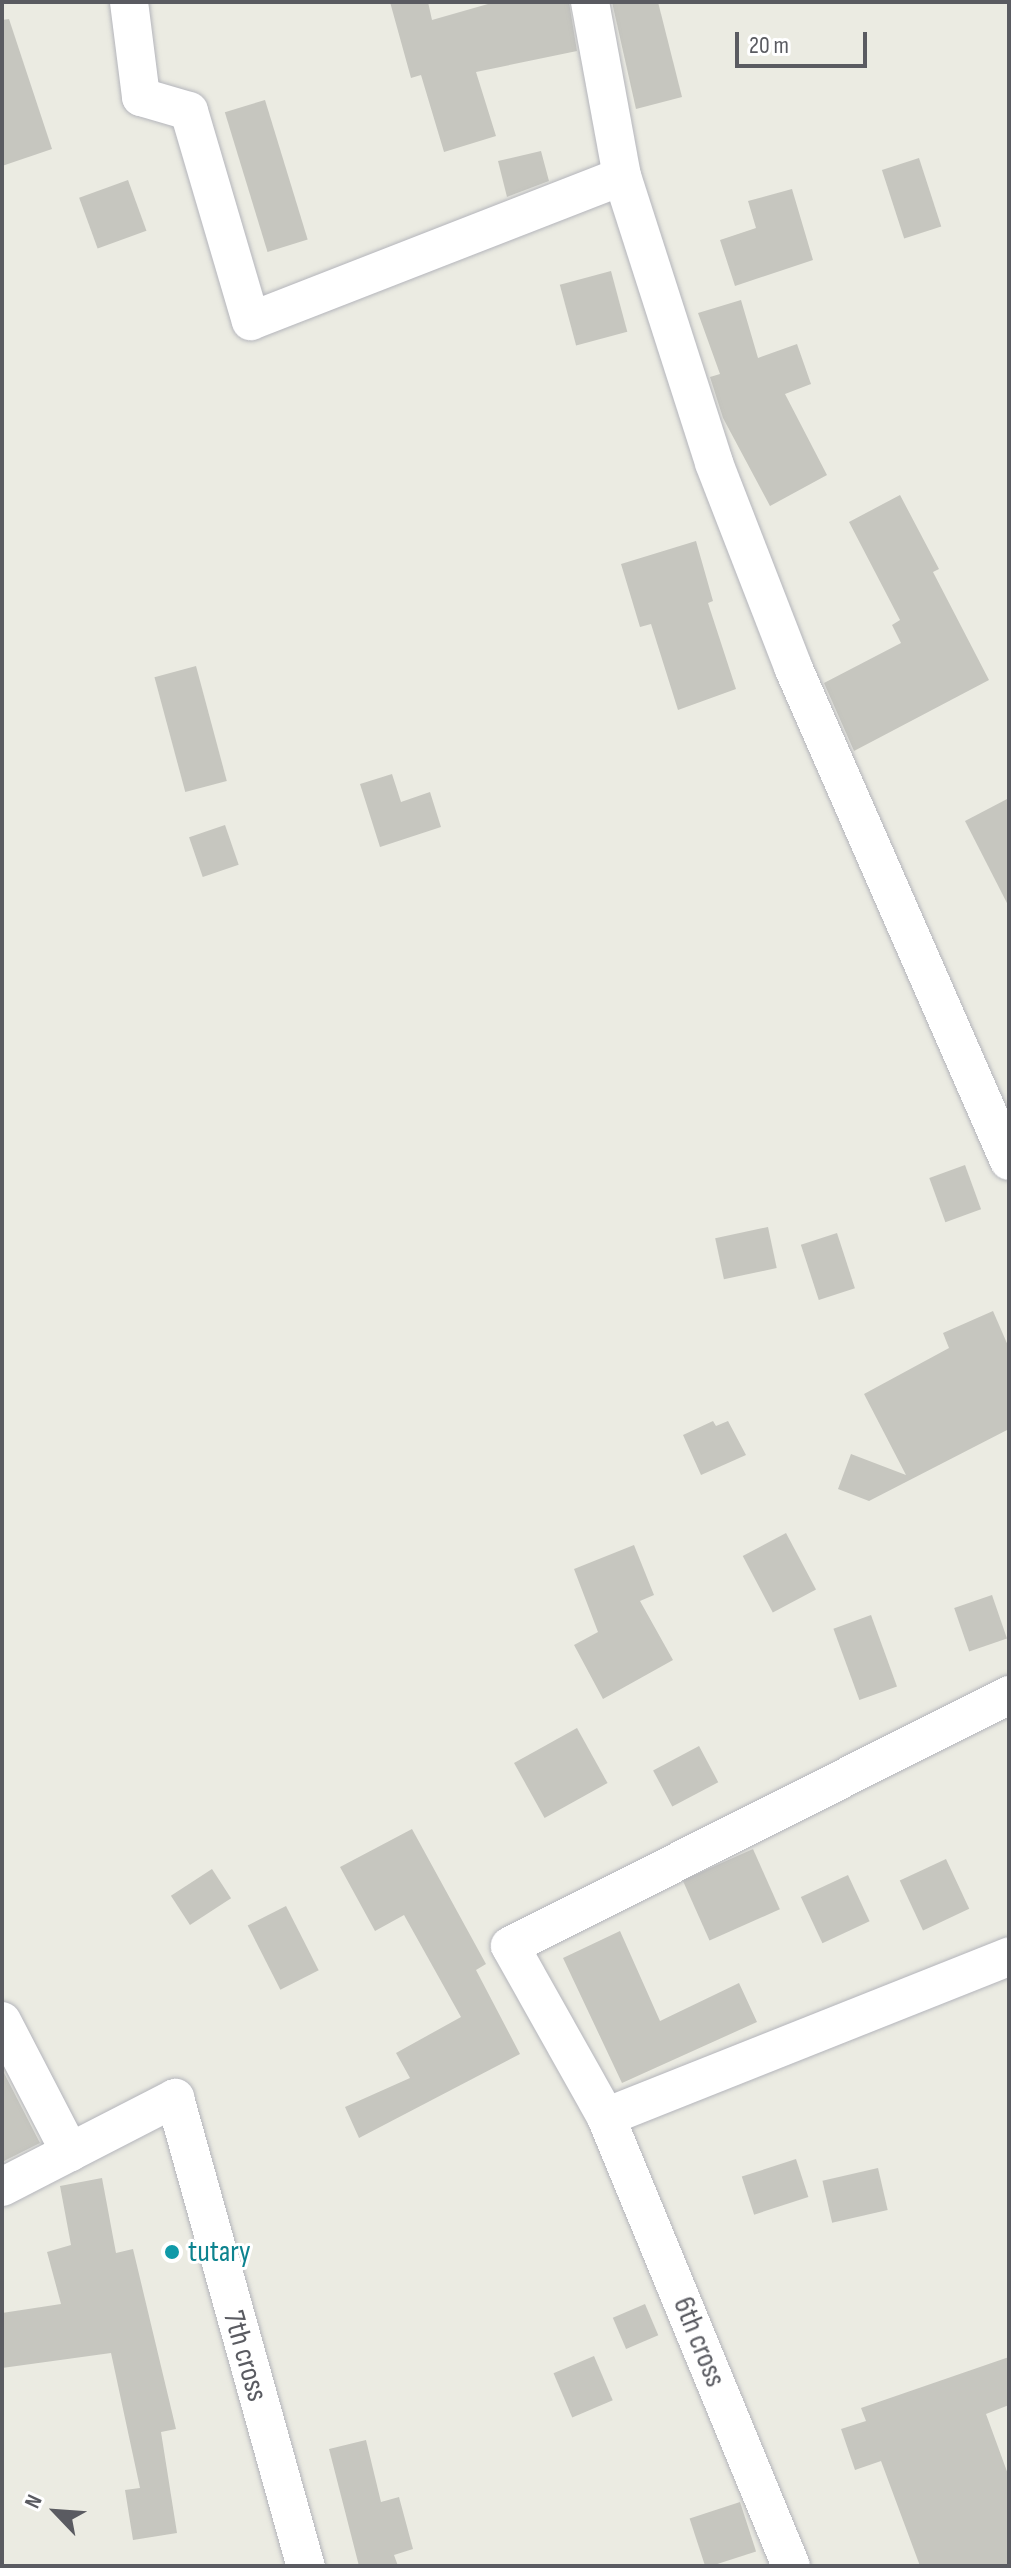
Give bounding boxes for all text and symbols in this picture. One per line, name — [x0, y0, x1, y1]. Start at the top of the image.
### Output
scale bar — [739, 16, 871, 66]
text: 20 m — [749, 31, 789, 60]
place label: tutary — [188, 2234, 251, 2270]
marker: tutary — [163, 2243, 181, 2261]
street label: 6th cross — [665, 2292, 733, 2392]
street label: 7th cross — [215, 2307, 275, 2405]
north arrow — [16, 2472, 96, 2552]
text: N — [19, 2491, 49, 2513]

